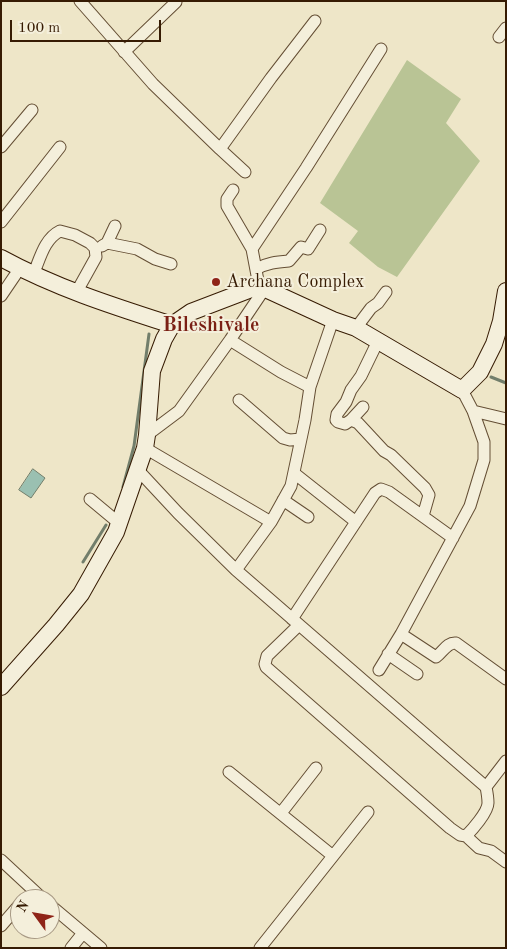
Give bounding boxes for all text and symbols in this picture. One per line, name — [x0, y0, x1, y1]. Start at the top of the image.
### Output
scale bar — [12, 10, 164, 42]
text: 100 m — [18, 21, 60, 36]
place label: Archana Complex — [226, 271, 364, 293]
marker: Archana Complex — [210, 276, 222, 288]
district label: Bileshivale — [163, 314, 259, 338]
north arrow — [10, 889, 60, 939]
text: N — [14, 898, 32, 915]

